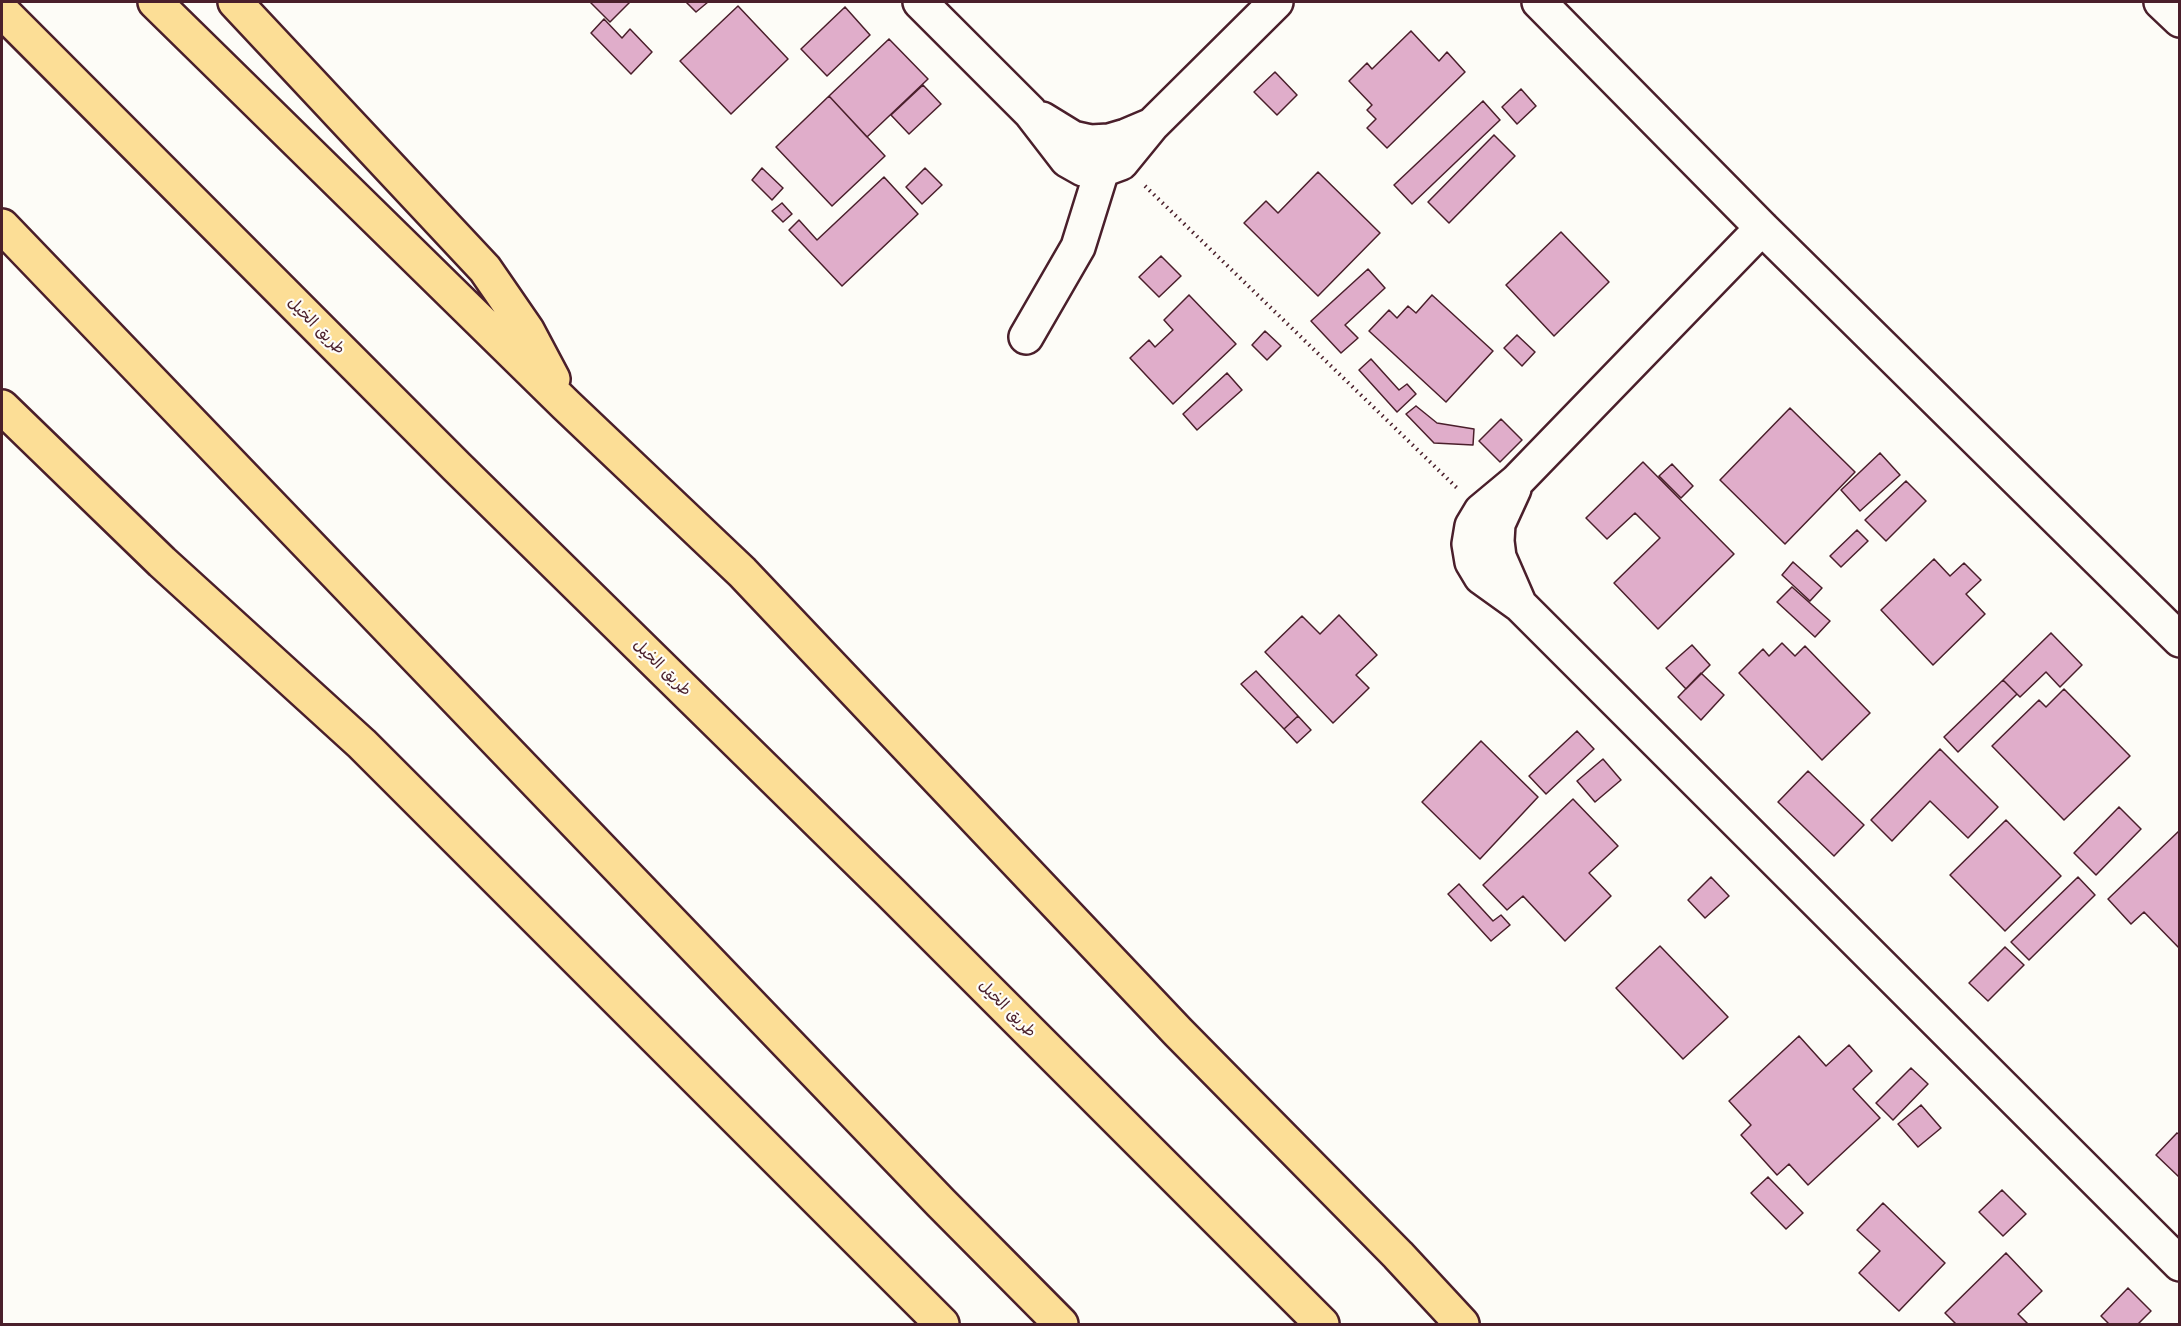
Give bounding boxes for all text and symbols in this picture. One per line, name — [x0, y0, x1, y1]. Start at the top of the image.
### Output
street label: طريق الخيل — [283, 293, 349, 359]
street label: طريق الخيل — [629, 635, 695, 701]
street label: طريق الخيل — [974, 976, 1040, 1042]

